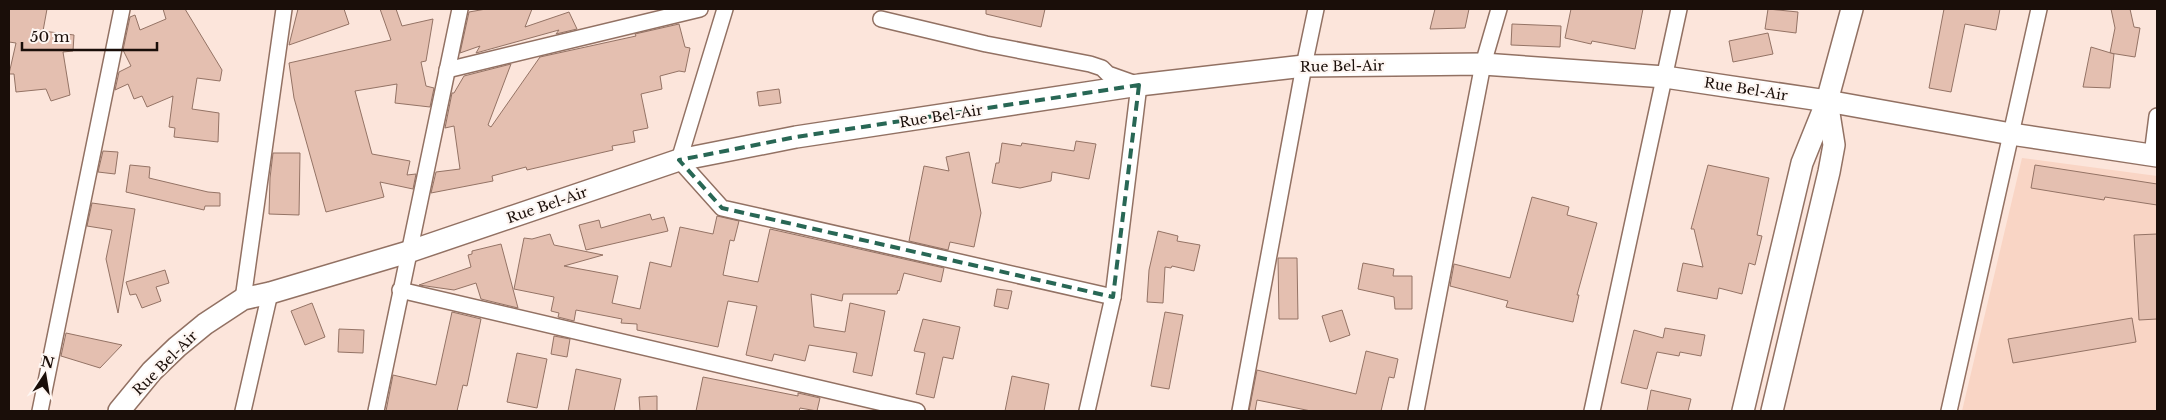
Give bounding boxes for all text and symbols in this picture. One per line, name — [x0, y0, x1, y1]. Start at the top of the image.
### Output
scale bar — [22, 20, 158, 52]
text: 50 m — [30, 27, 70, 46]
street label: Rue Bel-Air — [1300, 56, 1385, 76]
street label: Rue Bel-Air — [1703, 74, 1789, 105]
street label: Rue Bel-Air — [898, 100, 984, 131]
street label: Rue Bel-Air — [504, 183, 590, 227]
street label: Rue Bel-Air — [129, 327, 201, 399]
north arrow — [20, 350, 70, 400]
text: N — [39, 352, 56, 372]

